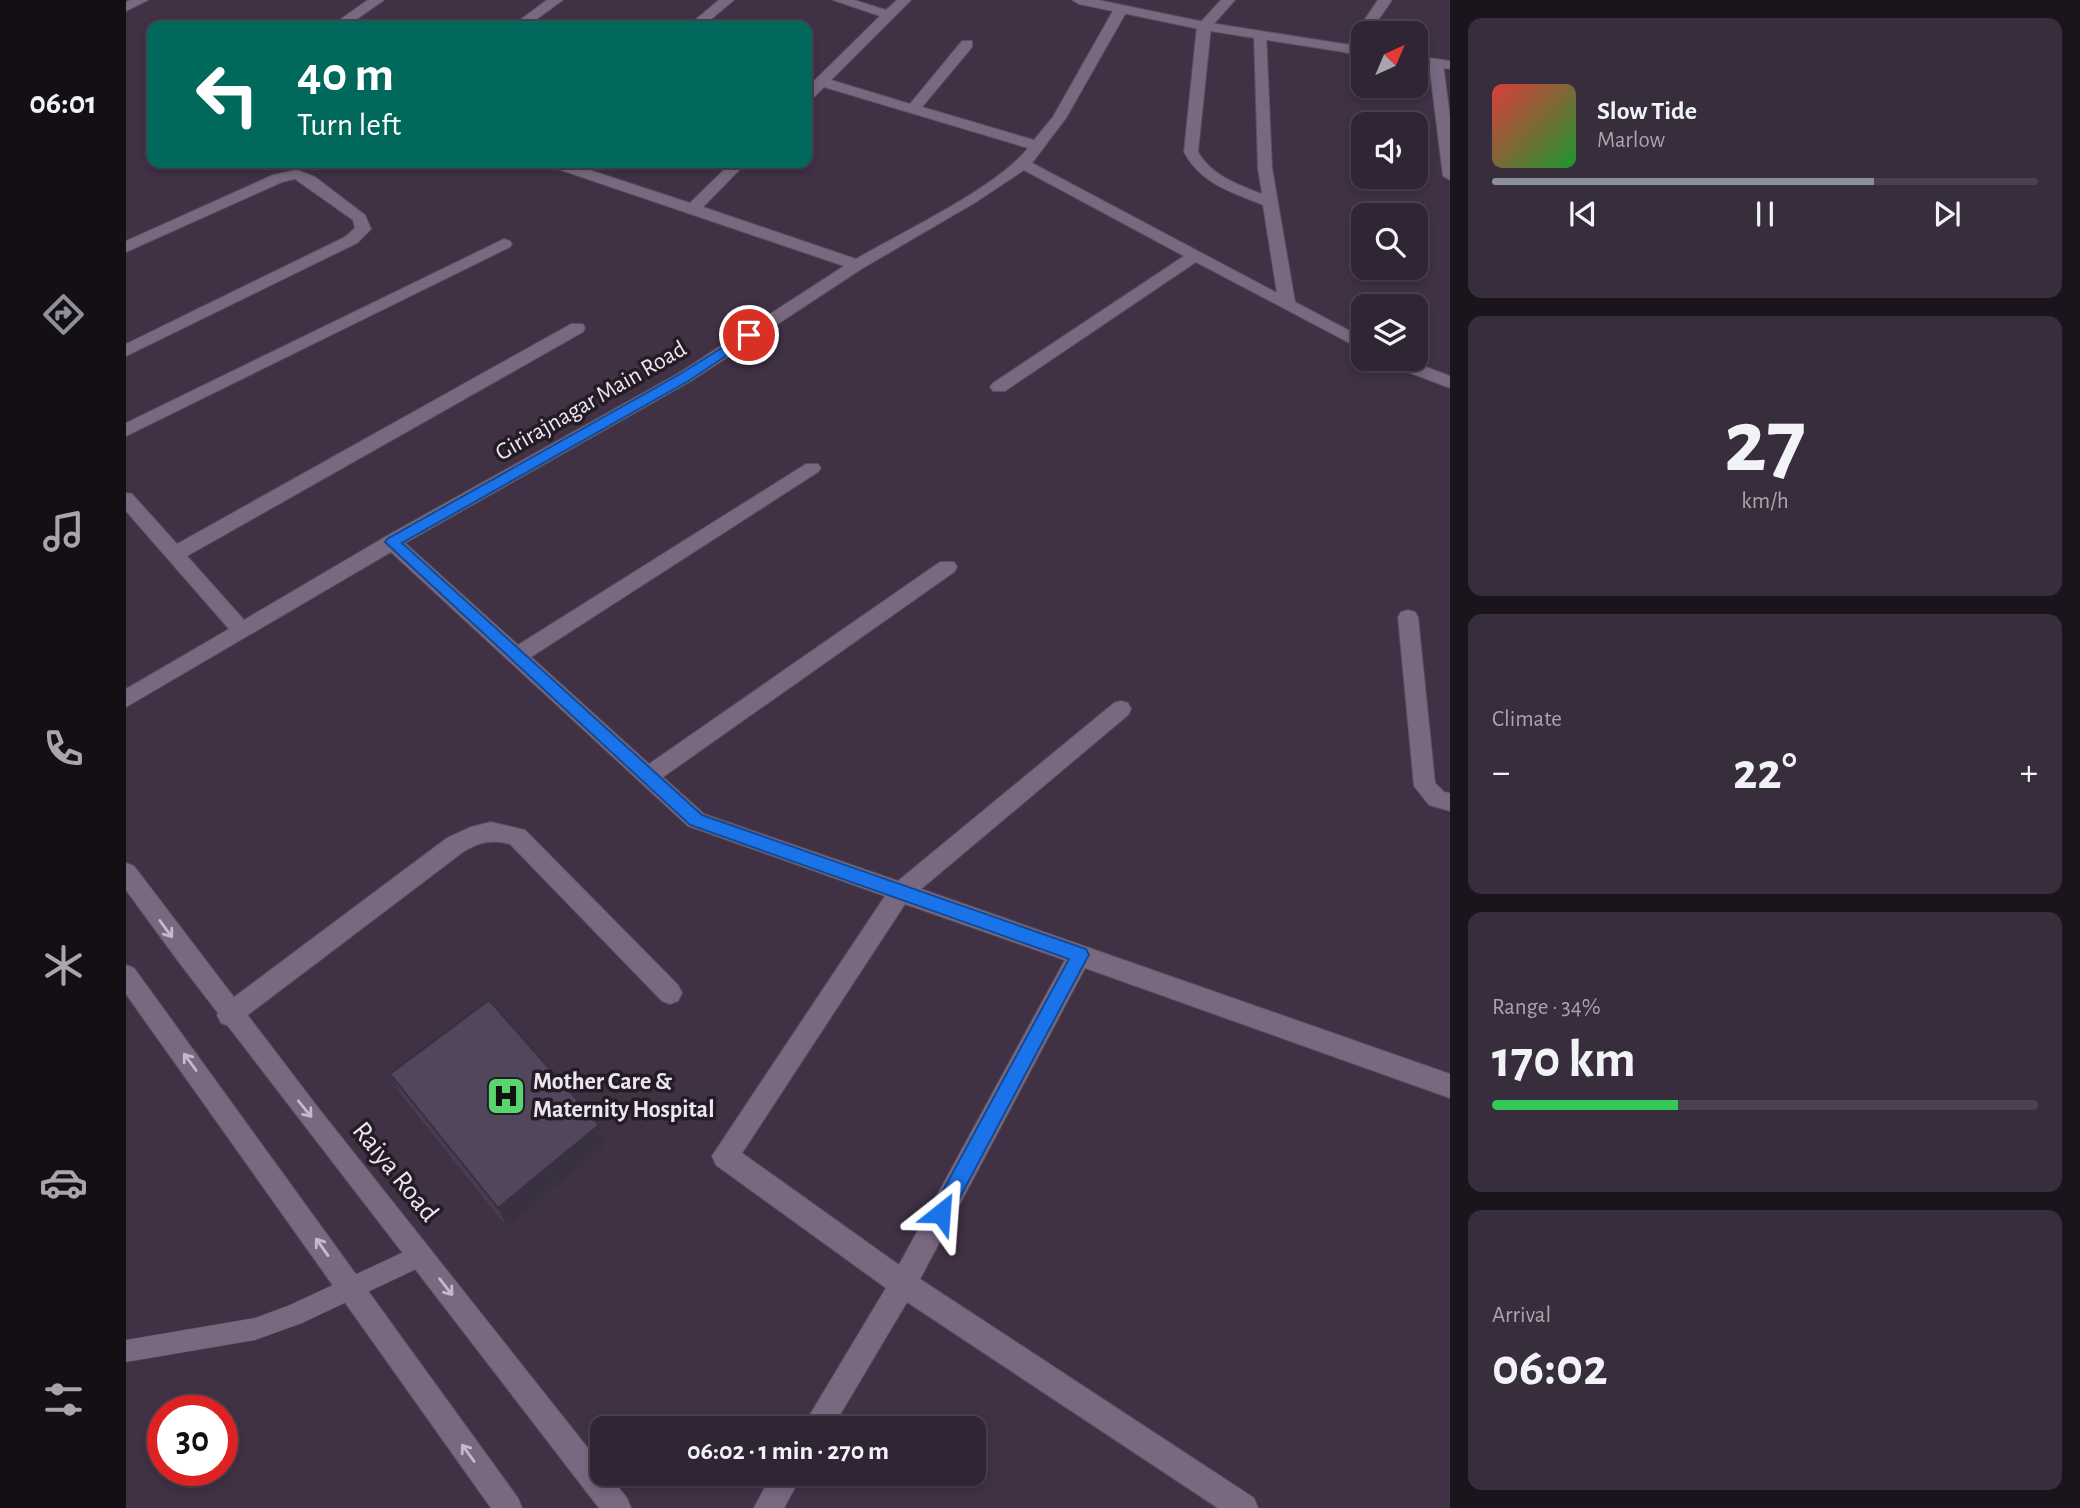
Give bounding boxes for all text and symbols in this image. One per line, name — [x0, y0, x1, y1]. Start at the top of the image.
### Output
north arrow — [1351, 21, 1428, 98]
map controls — [1351, 21, 1428, 371]
icon: left — [182, 49, 273, 140]
text: 40 m — [297, 51, 394, 100]
text: 06:01 — [29, 87, 97, 119]
text: Slow Tide — [1597, 98, 1697, 124]
text: Turn left — [297, 109, 401, 141]
button: sound — [1351, 112, 1428, 189]
text: Marlow — [1597, 129, 1665, 152]
icon: previous — [1564, 195, 1602, 233]
icon: pause — [1746, 195, 1784, 233]
icon: next — [1928, 195, 1966, 233]
button: search — [1351, 203, 1428, 280]
icon: directions — [39, 290, 88, 339]
button: layers — [1351, 294, 1428, 371]
pin — [719, 305, 779, 365]
icon: arrive — [730, 316, 768, 354]
street label: Girirajnagar Main Road — [492, 337, 690, 465]
text: 27 — [1724, 397, 1806, 488]
text: km/h — [1741, 490, 1789, 513]
icon: music — [39, 507, 88, 556]
text: Climate — [1492, 708, 1562, 731]
icon: phone — [39, 724, 88, 773]
text: 22° — [1733, 746, 1797, 798]
text: − — [1492, 754, 1510, 792]
text: + — [2020, 754, 2038, 792]
one-way arrow — [159, 919, 174, 937]
icon: climate — [39, 941, 88, 990]
text: Range · 34% — [1492, 996, 1601, 1019]
text: 170 km — [1492, 1034, 1636, 1086]
one-way arrow — [183, 1053, 197, 1072]
place label: Mother Care & Maternity Hospital — [533, 1070, 714, 1122]
hospital icon: Mother Care & Maternity Hospital — [485, 1075, 527, 1117]
one-way arrow — [297, 1100, 312, 1118]
street label: Raiya Road — [347, 1117, 443, 1227]
icon: car — [39, 1158, 88, 1207]
position arrow — [904, 1176, 978, 1250]
one-way arrow — [315, 1238, 329, 1257]
one-way arrow — [439, 1278, 454, 1296]
text: Arrival — [1492, 1304, 1551, 1327]
text: 06:02 — [1492, 1342, 1608, 1394]
icon: filters — [39, 1375, 88, 1424]
speed limit sign: 30 — [147, 1395, 238, 1486]
text: 06:02 · 1 min · 270 m — [687, 1438, 889, 1464]
one-way arrow — [461, 1443, 476, 1462]

